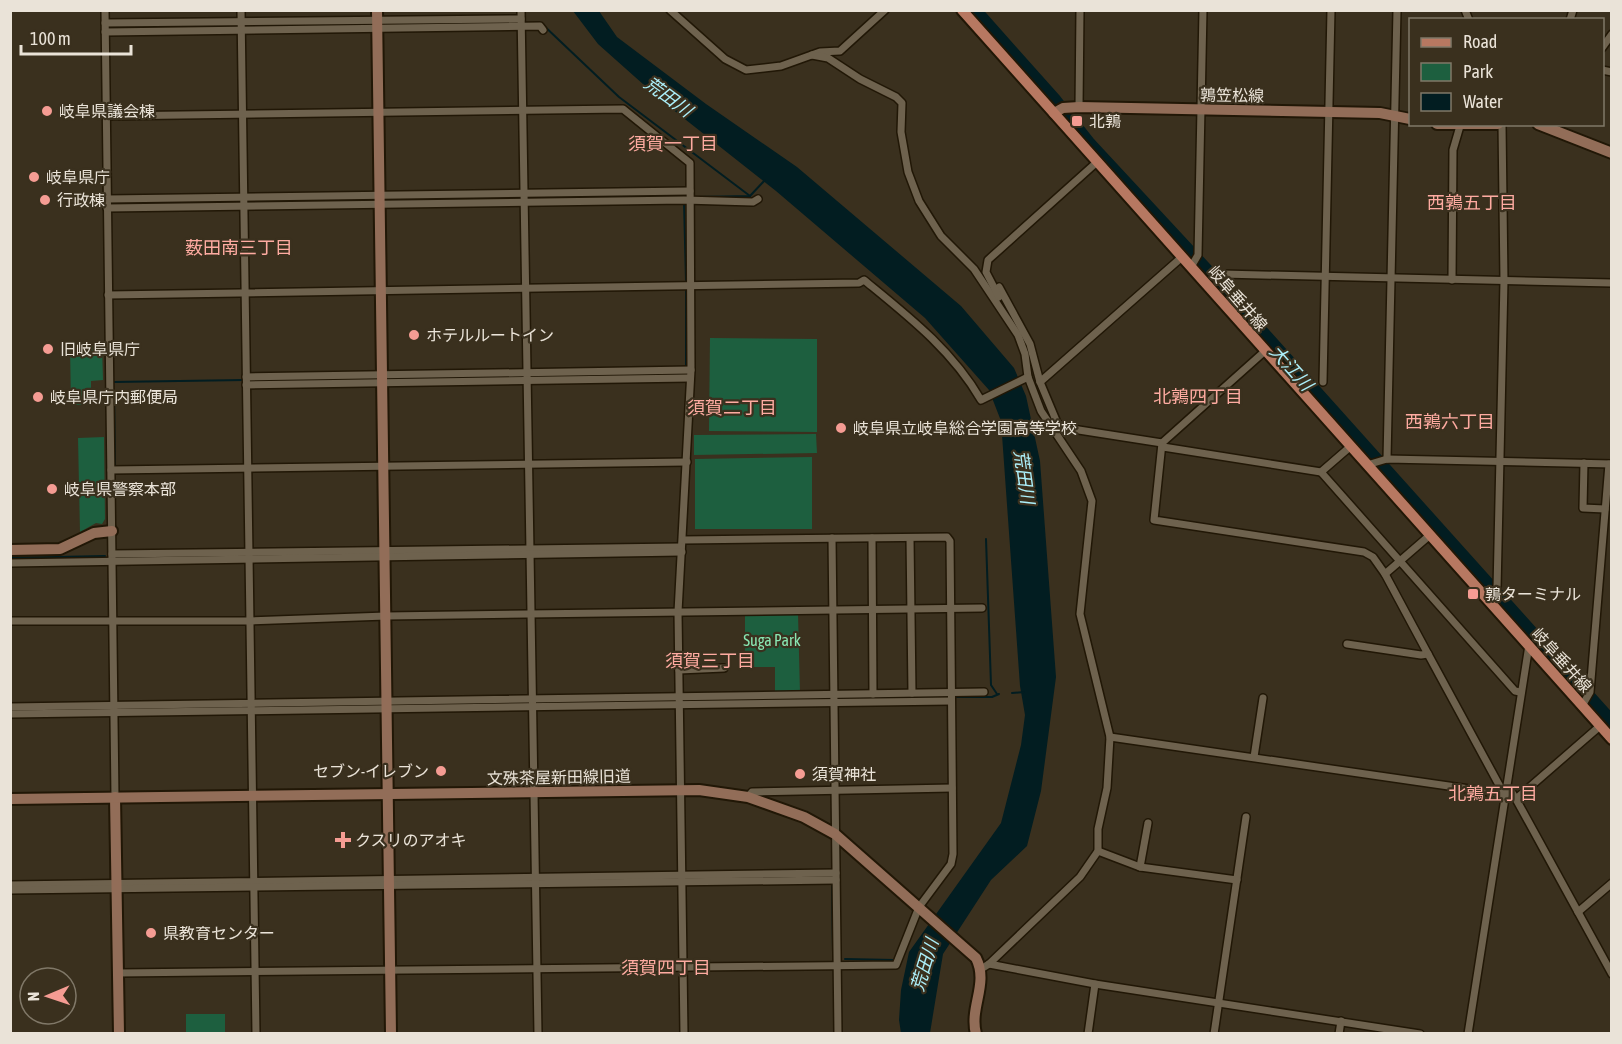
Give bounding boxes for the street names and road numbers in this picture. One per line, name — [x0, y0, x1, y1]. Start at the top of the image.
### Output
street label: 鶉笠松線 — [1200, 85, 1264, 105]
street label: 岐阜垂井線 — [1205, 262, 1271, 334]
street label: 岐阜垂井線 — [1529, 624, 1595, 696]
street label: 文殊茶屋新田線旧道 — [487, 767, 631, 787]

